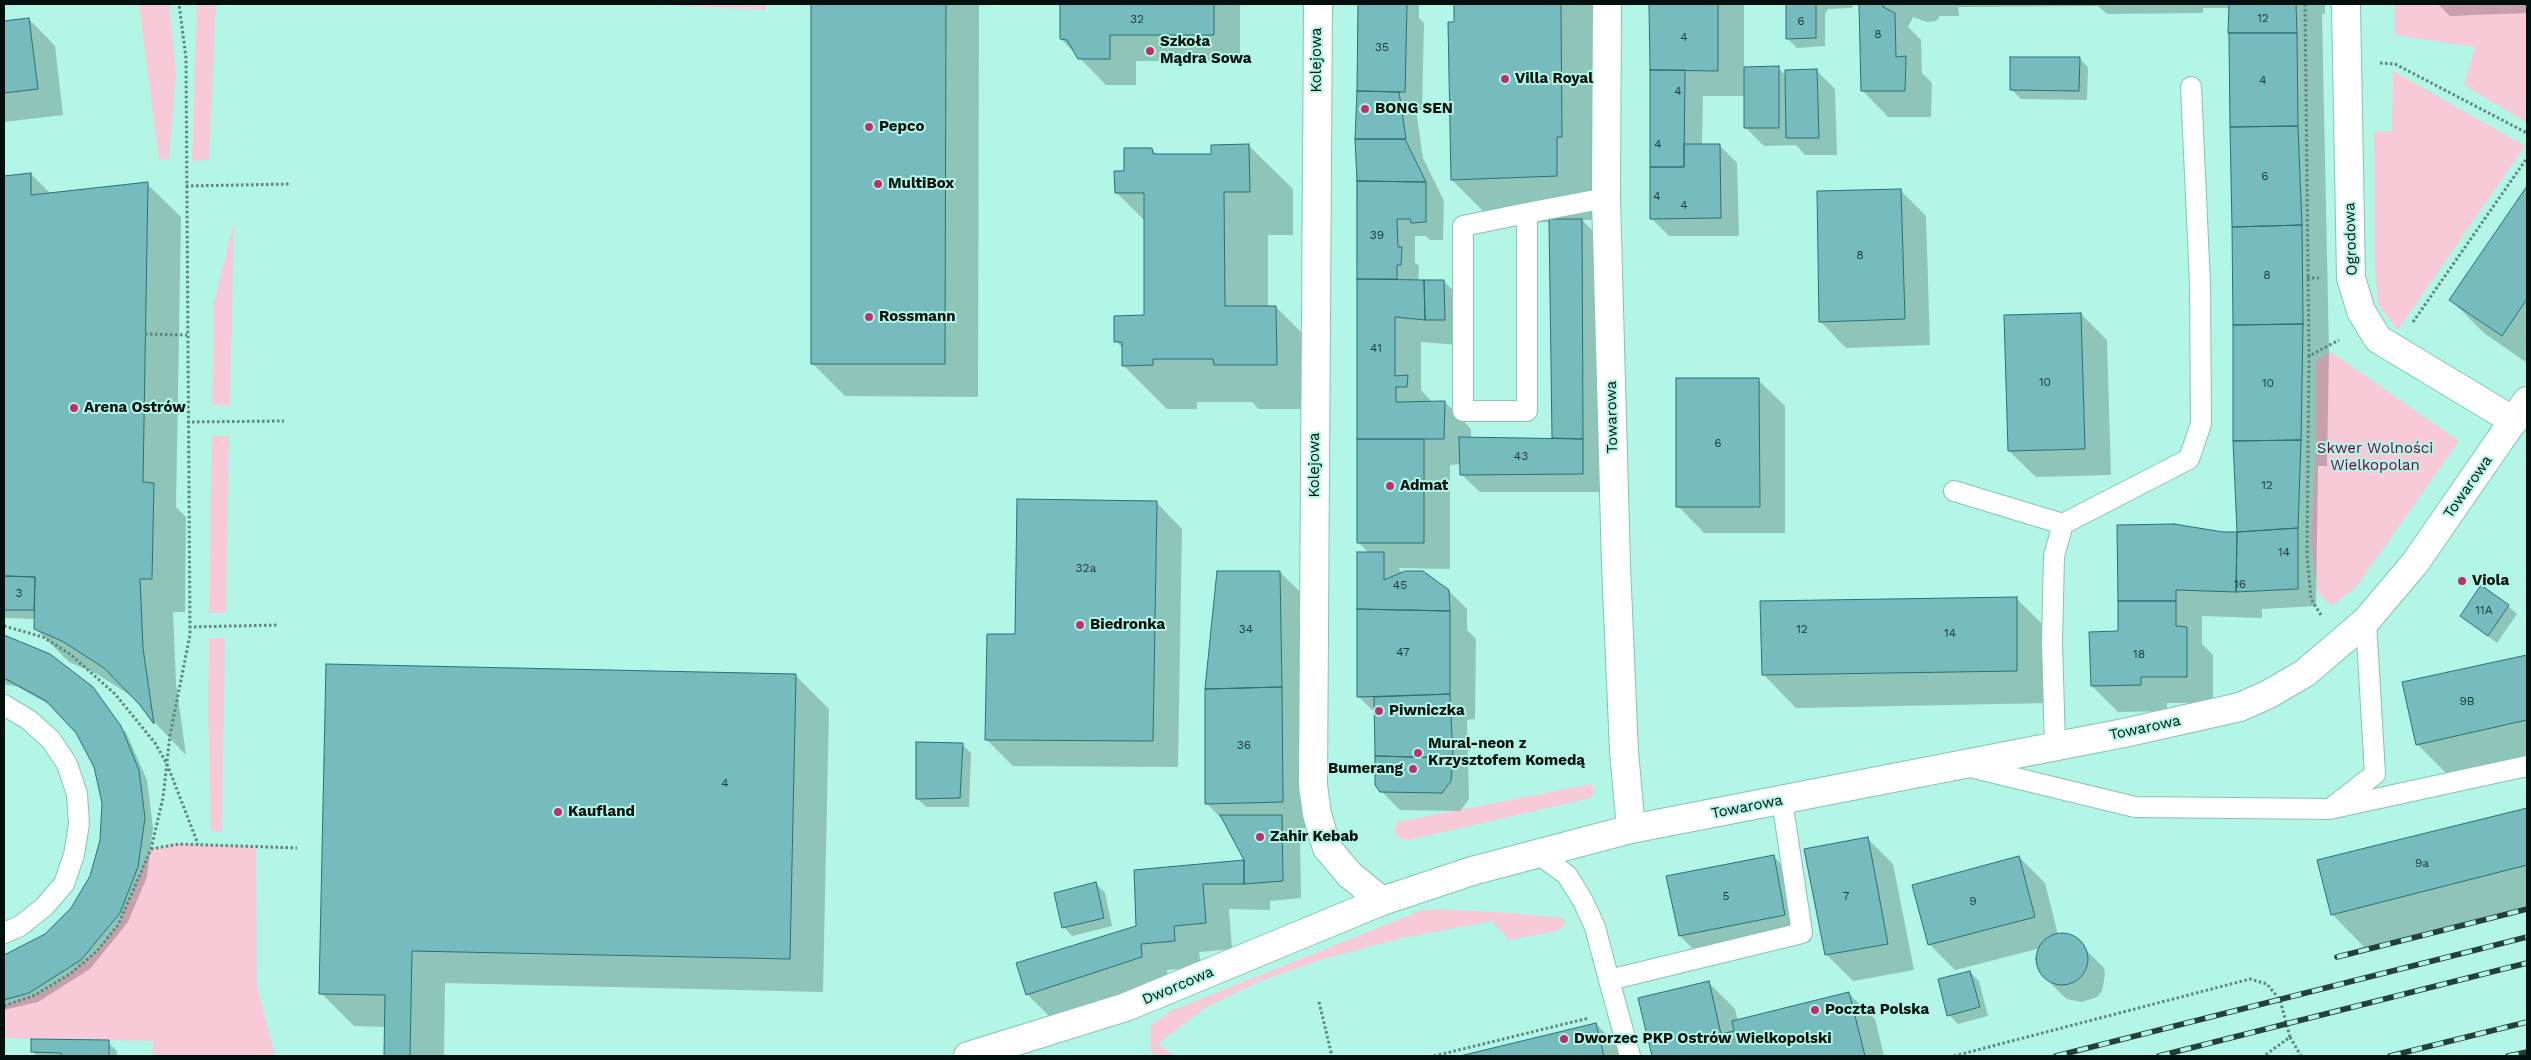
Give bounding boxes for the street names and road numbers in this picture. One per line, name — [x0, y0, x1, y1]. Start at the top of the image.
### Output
street label: Kolejowa — [1308, 27, 1326, 93]
street label: Ogrodowa — [2341, 202, 2361, 276]
street label: Towarowa — [1602, 381, 1622, 453]
street label: Kolejowa — [1306, 432, 1324, 498]
street label: Towarowa — [2440, 452, 2496, 522]
street label: Towarowa — [2108, 712, 2182, 744]
street label: Towarowa — [1710, 791, 1784, 823]
street label: Dworcowa — [1140, 963, 1216, 1009]

